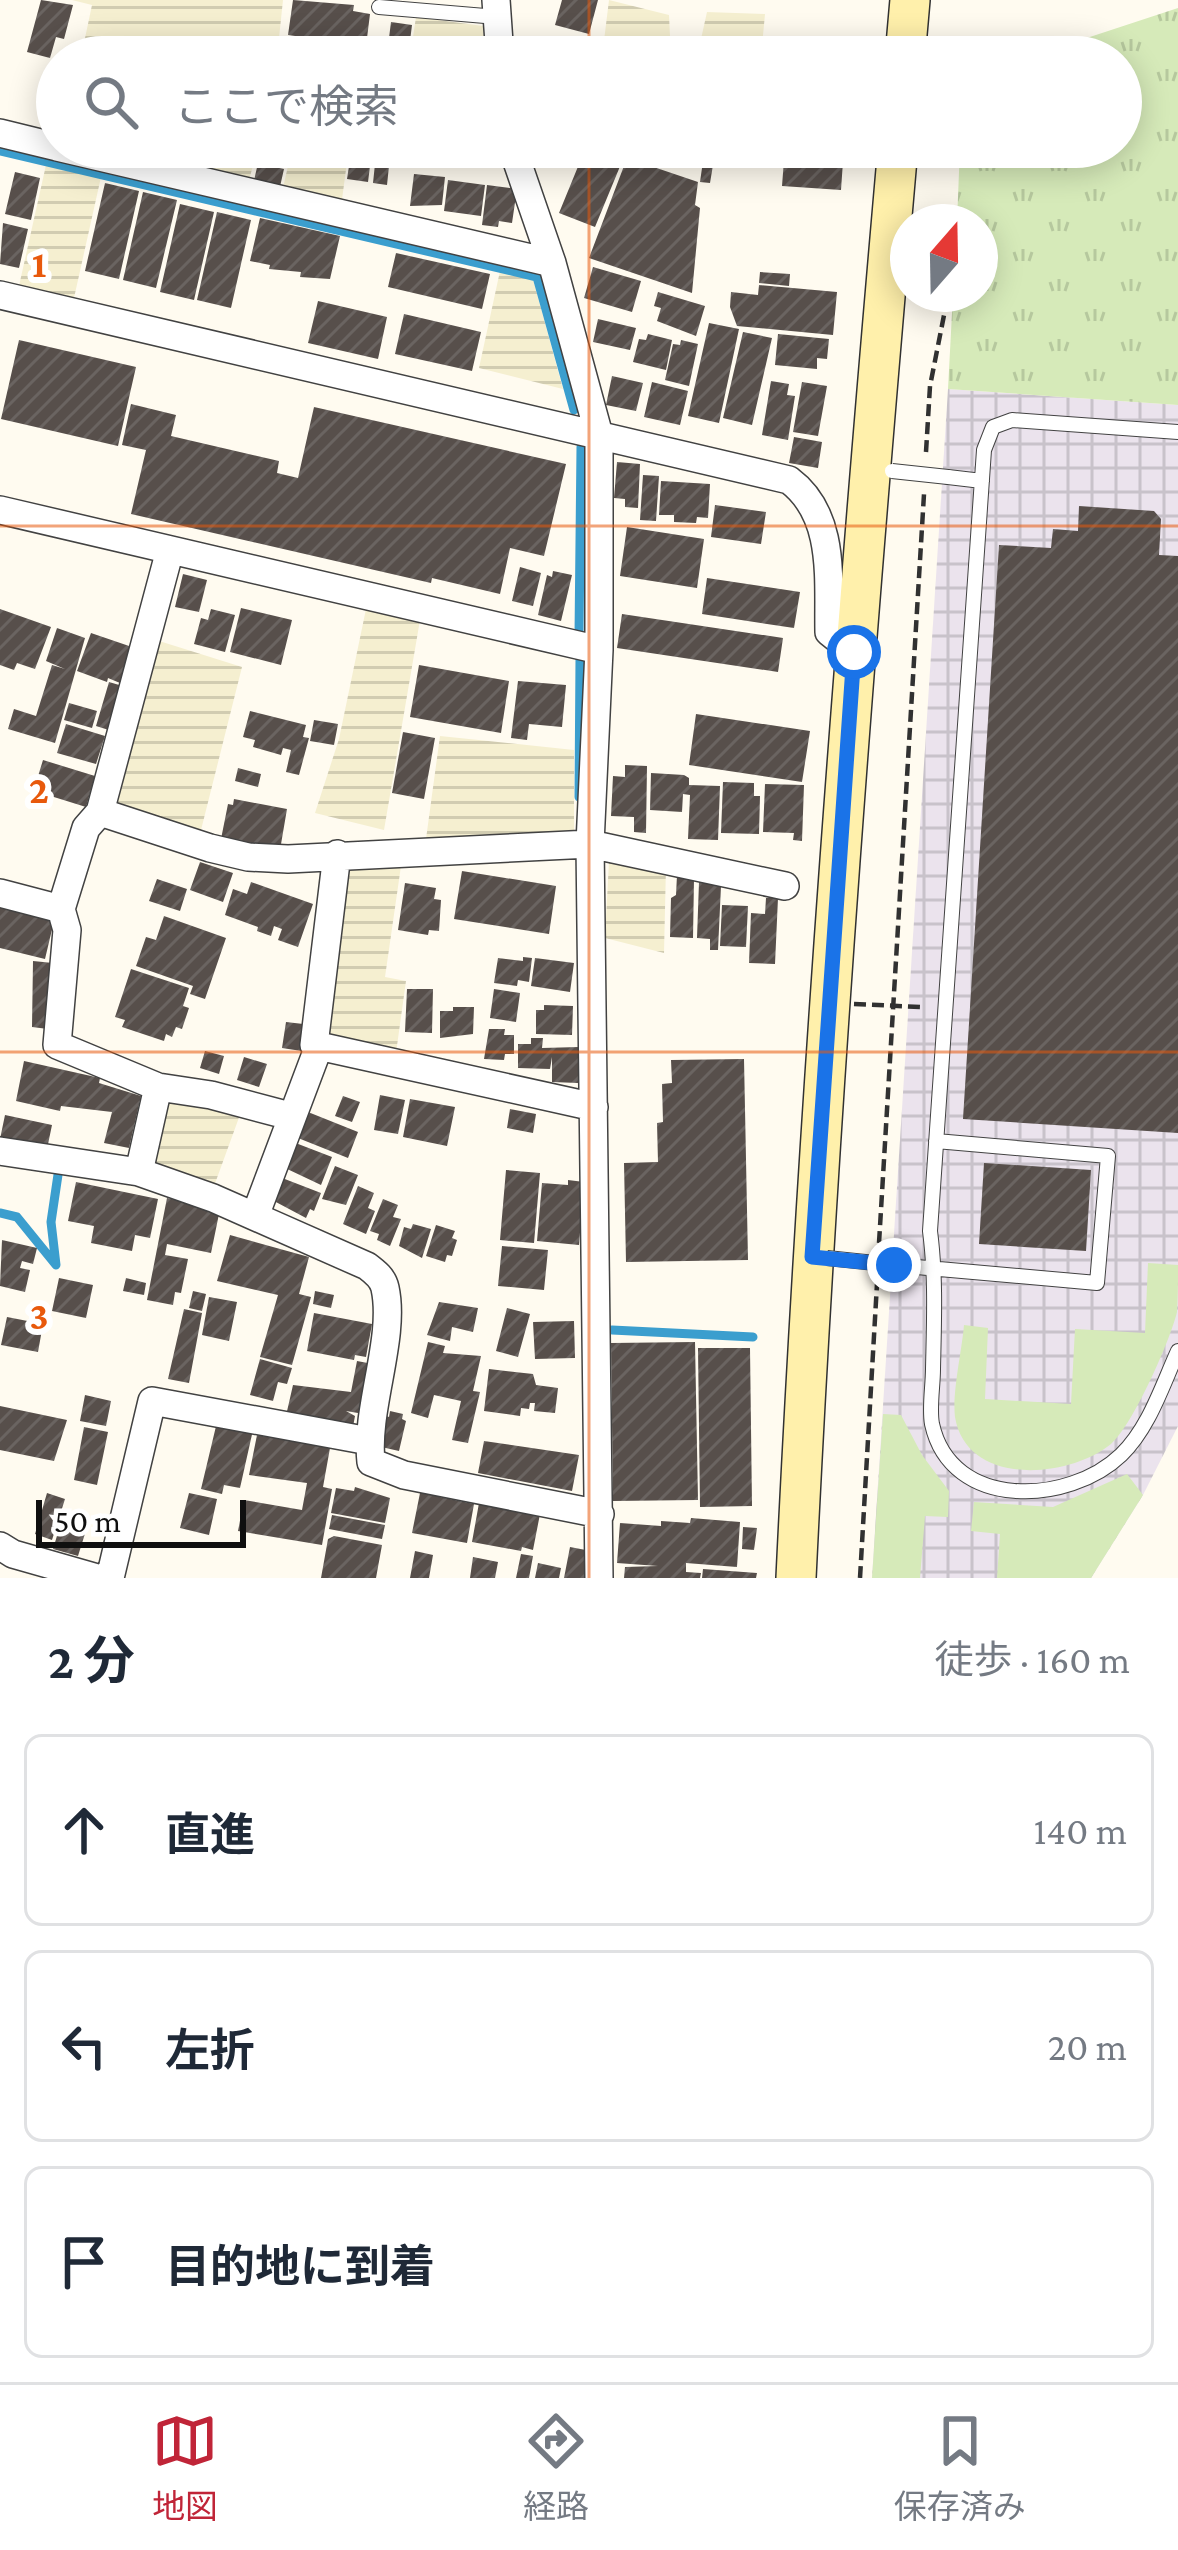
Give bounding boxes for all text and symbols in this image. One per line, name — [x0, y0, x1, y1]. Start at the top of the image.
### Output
search box — [36, 36, 1142, 168]
icon: search — [78, 69, 144, 135]
text: ここで検索 — [174, 82, 399, 132]
north arrow — [890, 204, 998, 312]
text: 1 — [32, 242, 46, 285]
route start — [827, 625, 881, 679]
text: 2 — [29, 768, 49, 811]
route end — [867, 1238, 921, 1292]
text: 3 — [29, 1294, 49, 1337]
scale bar — [36, 1494, 246, 1547]
text: 50 m — [54, 1502, 121, 1539]
text: 2 分 — [48, 1632, 135, 1689]
text: 徒歩 · 160 m — [935, 1638, 1130, 1681]
icon: ahead — [51, 1797, 117, 1863]
text: 140 m — [1033, 1809, 1127, 1852]
text: 直進 — [165, 1810, 255, 1860]
icon: left — [51, 2013, 117, 2079]
text: 20 m — [1048, 2025, 1127, 2068]
text: 左折 — [165, 2026, 255, 2076]
icon: arrive — [51, 2229, 117, 2295]
text: 目的地に到着 — [165, 2242, 435, 2292]
tab: 地図 — [152, 2408, 218, 2528]
tab: 経路 — [523, 2408, 589, 2528]
tab: 保存済み — [894, 2408, 1026, 2528]

